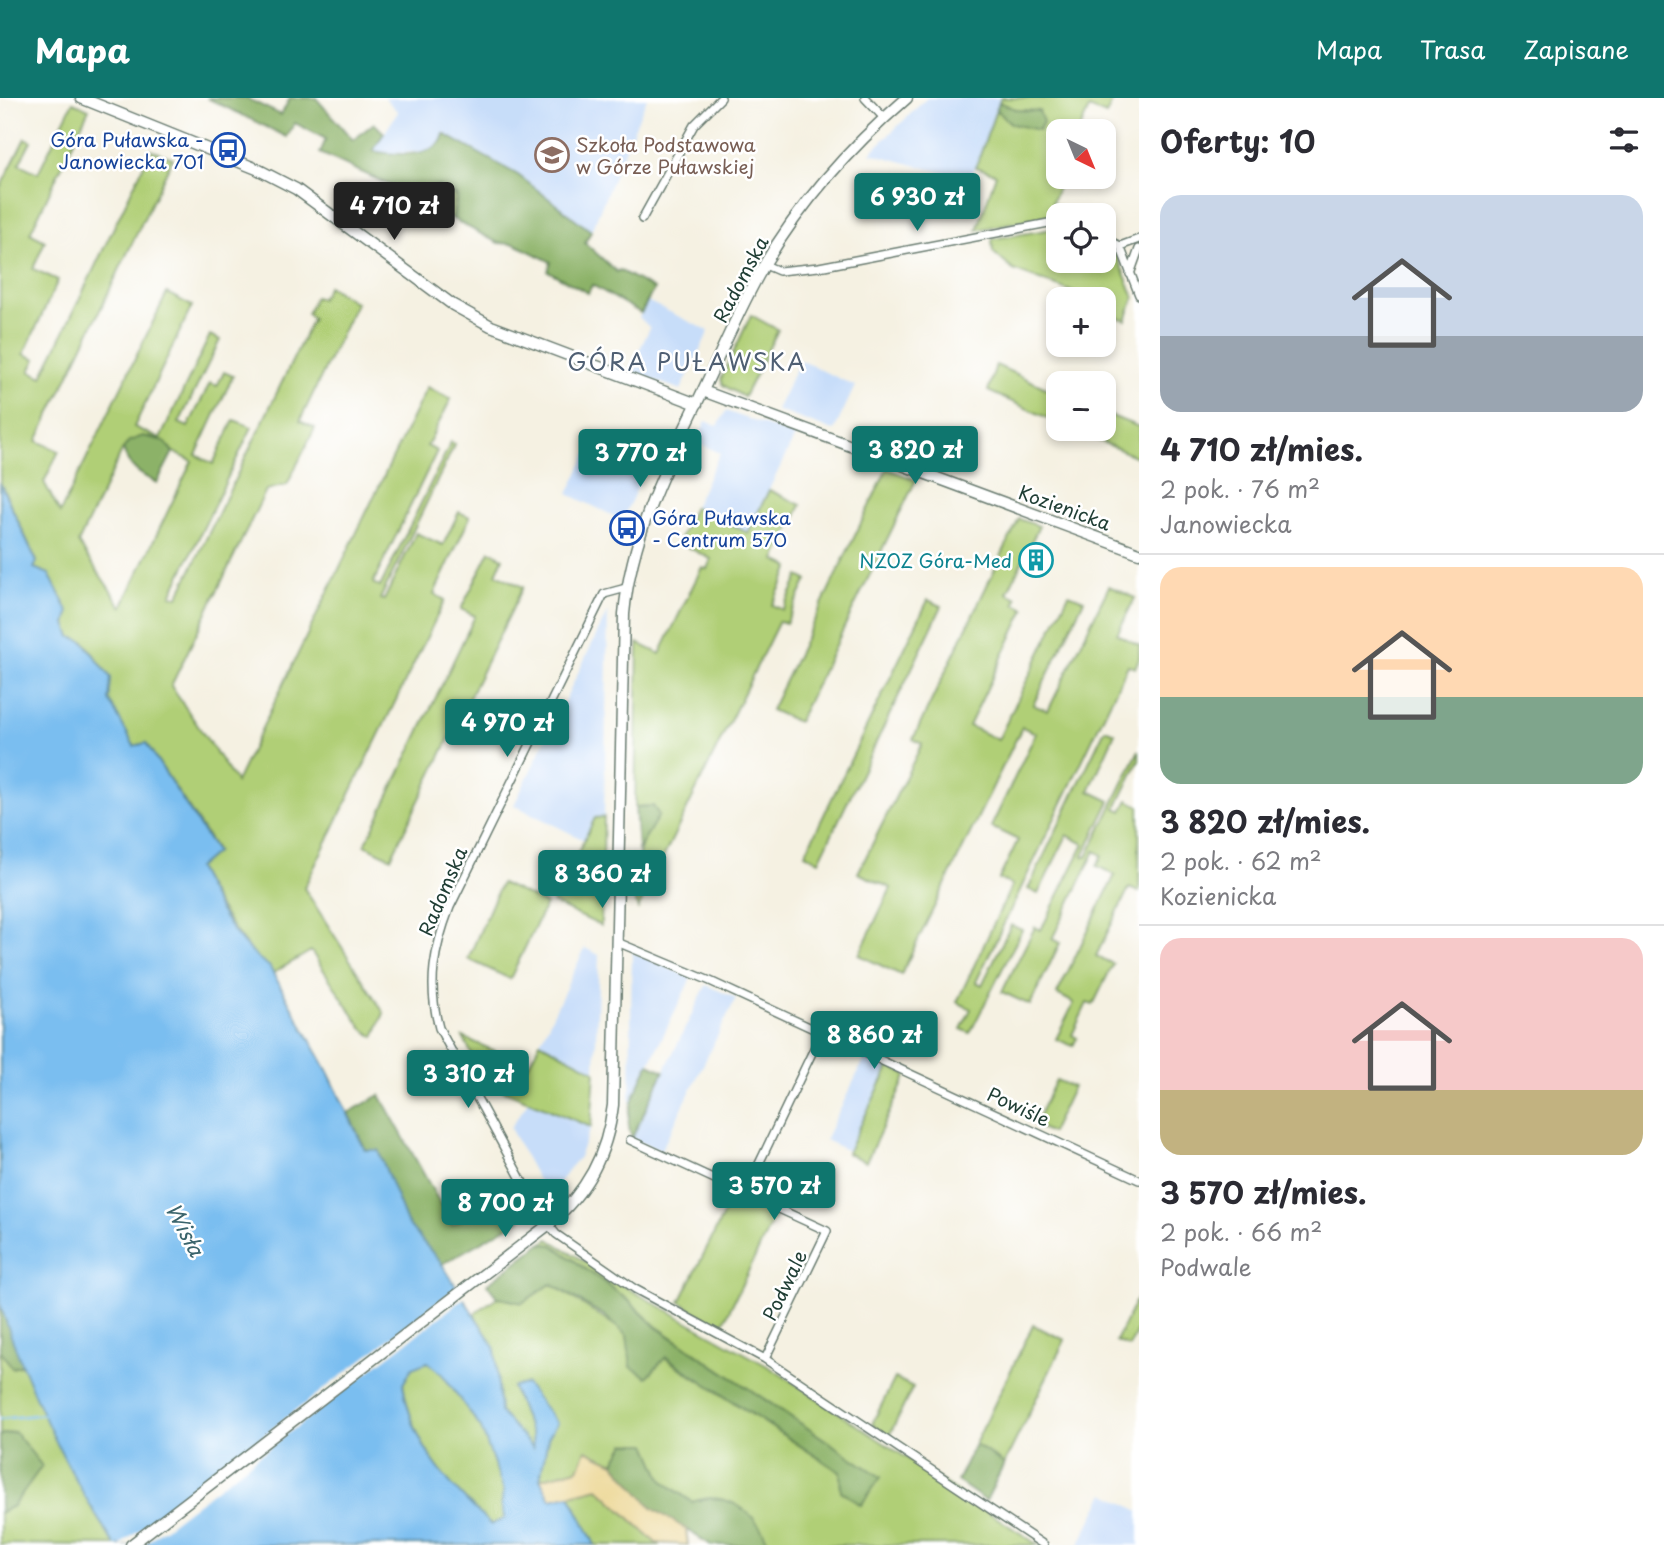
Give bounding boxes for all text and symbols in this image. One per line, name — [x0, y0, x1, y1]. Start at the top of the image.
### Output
text: Mapa — [35, 24, 130, 74]
text: Mapa — [1316, 31, 1382, 67]
text: Trasa — [1420, 31, 1485, 67]
text: Zapisane — [1523, 31, 1629, 67]
text: Oferty: 10 — [1160, 118, 1315, 163]
north arrow — [1046, 119, 1116, 189]
map controls — [1046, 119, 1116, 441]
icon: filters — [1605, 121, 1643, 159]
place label: Góra Puławska - Janowiecka 701 — [50, 125, 204, 175]
place label: Szkoła Podstawowa w Górze Puławskiej — [576, 130, 756, 180]
bus stop icon: Góra Puławska - Janowiecka 701 — [209, 131, 247, 169]
school or university icon: Szkoła Podstawowa w Górze Puławskiej — [533, 136, 571, 174]
pin: 6 930 zł — [845, 174, 989, 233]
text: 6 930 zł — [870, 178, 964, 213]
pin: 4 710 zł — [322, 183, 466, 242]
text: 4 710 zł — [350, 187, 438, 222]
button: locate — [1046, 203, 1116, 273]
street label: Radomska — [705, 231, 775, 327]
icon: home — [1339, 240, 1465, 366]
button: + — [1046, 287, 1116, 357]
district label: GÓRA PUŁAWSKA — [567, 344, 807, 379]
button: − — [1046, 371, 1116, 441]
pin: 3 820 zł — [843, 426, 987, 486]
text: 4 710 zł/mies. — [1160, 426, 1363, 471]
pin: 3 770 zł — [568, 430, 712, 489]
text: 3 820 zł — [868, 431, 962, 466]
text: 3 770 zł — [594, 434, 686, 469]
text: 2 pok. · 76 m² — [1160, 471, 1320, 506]
street label: Kozienicka — [1015, 477, 1115, 537]
place label: Góra Puławska - Centrum 570 — [652, 503, 791, 553]
text: Janowiecka — [1160, 506, 1292, 541]
bus stop icon: Góra Puławska - Centrum 570 — [608, 509, 646, 547]
building icon: NZOZ Góra-Med — [1017, 541, 1055, 579]
place label: NZOZ Góra-Med — [859, 546, 1012, 574]
icon: home — [1339, 612, 1465, 738]
pin: 4 970 zł — [435, 700, 579, 759]
text: 4 970 zł — [461, 704, 553, 739]
text: 3 820 zł/mies. — [1160, 798, 1370, 843]
street label: Radomska — [411, 842, 473, 940]
text: 2 pok. · 62 m² — [1160, 843, 1322, 878]
pin: 8 360 zł — [530, 850, 674, 910]
text: 8 360 zł — [554, 855, 650, 890]
text: Kozienicka — [1160, 878, 1276, 913]
icon: home — [1339, 983, 1465, 1109]
pin: 8 860 zł — [802, 1012, 946, 1071]
text: 8 860 zł — [827, 1016, 921, 1051]
pin: 3 310 zł — [396, 1051, 540, 1110]
text: 3 310 zł — [423, 1055, 513, 1090]
street label: Powiśle — [983, 1079, 1055, 1133]
pin: 3 570 zł — [702, 1162, 846, 1222]
text: 3 570 zł — [728, 1167, 820, 1202]
text: 3 570 zł/mies. — [1160, 1169, 1366, 1214]
pin: 8 700 zł — [433, 1180, 577, 1239]
text: 8 700 zł — [457, 1184, 553, 1219]
water label: Wisła — [159, 1196, 214, 1262]
text: 2 pok. · 66 m² — [1160, 1214, 1322, 1249]
street label: Podwale — [755, 1245, 813, 1325]
text: Podwale — [1160, 1249, 1252, 1284]

